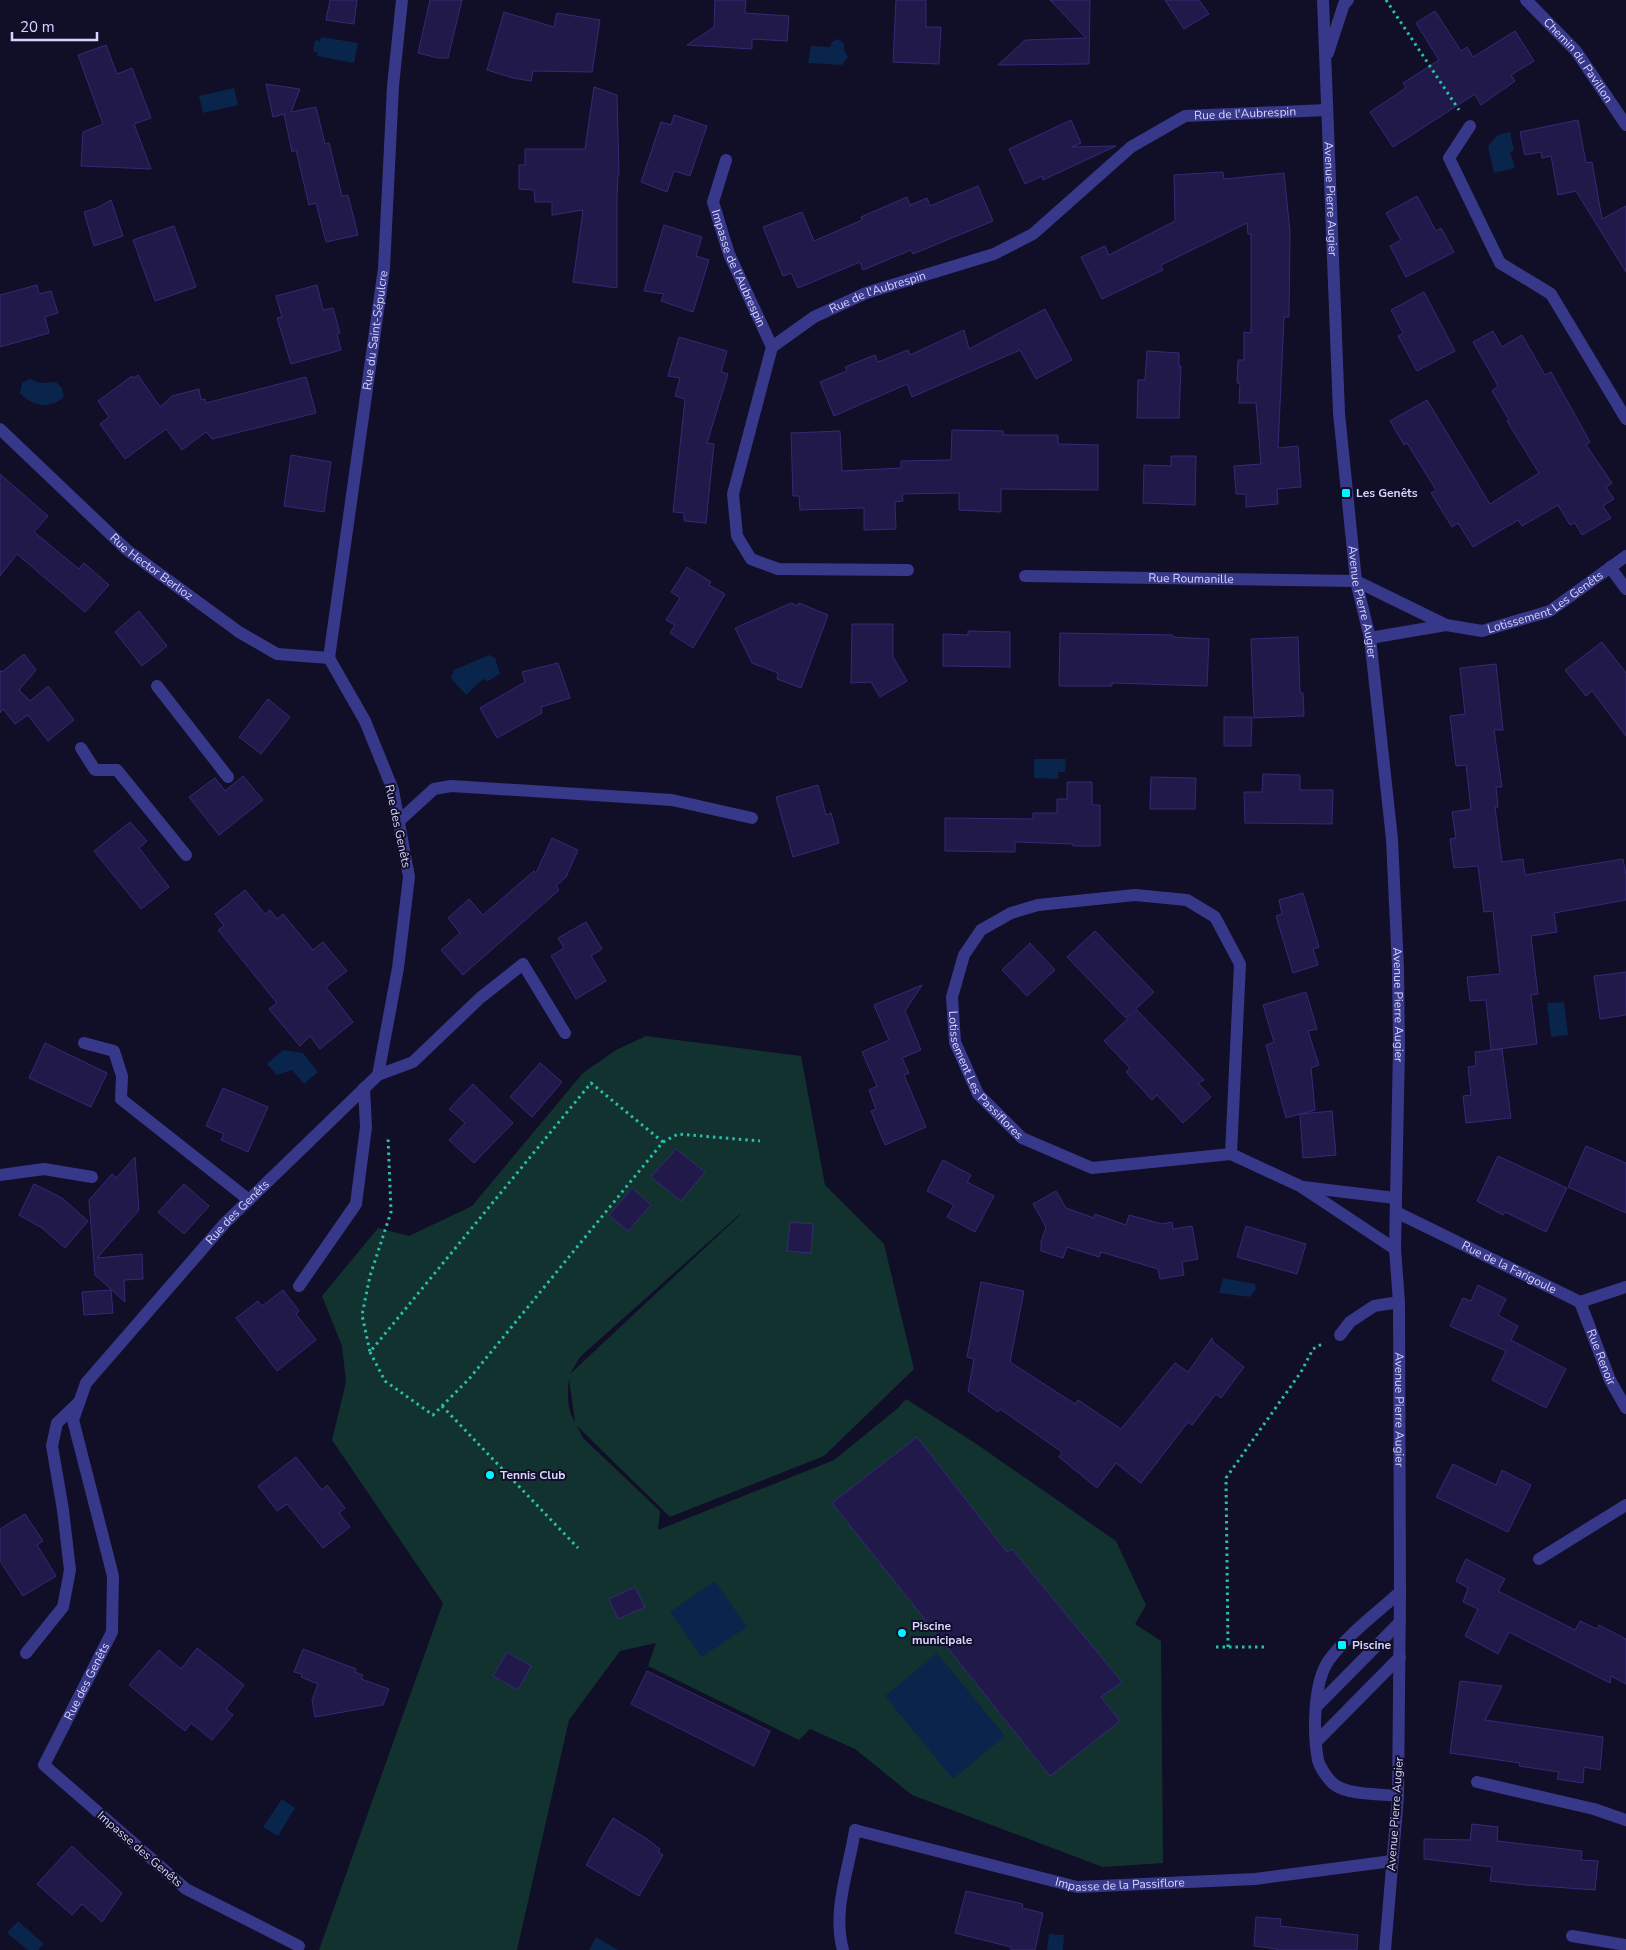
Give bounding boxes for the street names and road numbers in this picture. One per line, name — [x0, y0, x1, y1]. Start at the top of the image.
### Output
street label: Chemin du Pavillon — [1540, 14, 1617, 106]
street label: Rue de l'Aubrespin — [1194, 103, 1296, 124]
street label: Avenue Pierre Augier — [1320, 141, 1341, 257]
street label: Impasse de l'Aubrespin — [708, 208, 770, 329]
street label: Rue de l'Aubrespin — [826, 267, 928, 317]
street label: Rue du Saint-Sépulcre — [359, 269, 392, 391]
street label: Rue Hector Berlioz — [106, 530, 197, 604]
street label: Avenue Pierre Augier — [1344, 545, 1380, 660]
street label: Lotissement Les Genêts — [1485, 567, 1607, 637]
street label: Rue Roumanille — [1148, 570, 1234, 587]
street label: Rue des Genêts — [381, 783, 415, 869]
street label: Avenue Pierre Augier — [1389, 947, 1407, 1063]
street label: Lotissement Les Passiflores — [945, 1010, 1027, 1143]
street label: Rue des Genêts — [202, 1176, 273, 1248]
street label: Rue de la Farigoule — [1459, 1237, 1559, 1297]
street label: Rue Renoir — [1583, 1327, 1620, 1389]
street label: Avenue Pierre Augier — [1391, 1352, 1408, 1468]
street label: Rue des Genêts — [60, 1640, 113, 1723]
street label: Avenue Pierre Augier — [1383, 1756, 1407, 1872]
street label: Impasse des Genêts — [94, 1807, 186, 1891]
street label: Impasse de la Passiflore — [1053, 1874, 1185, 1895]

